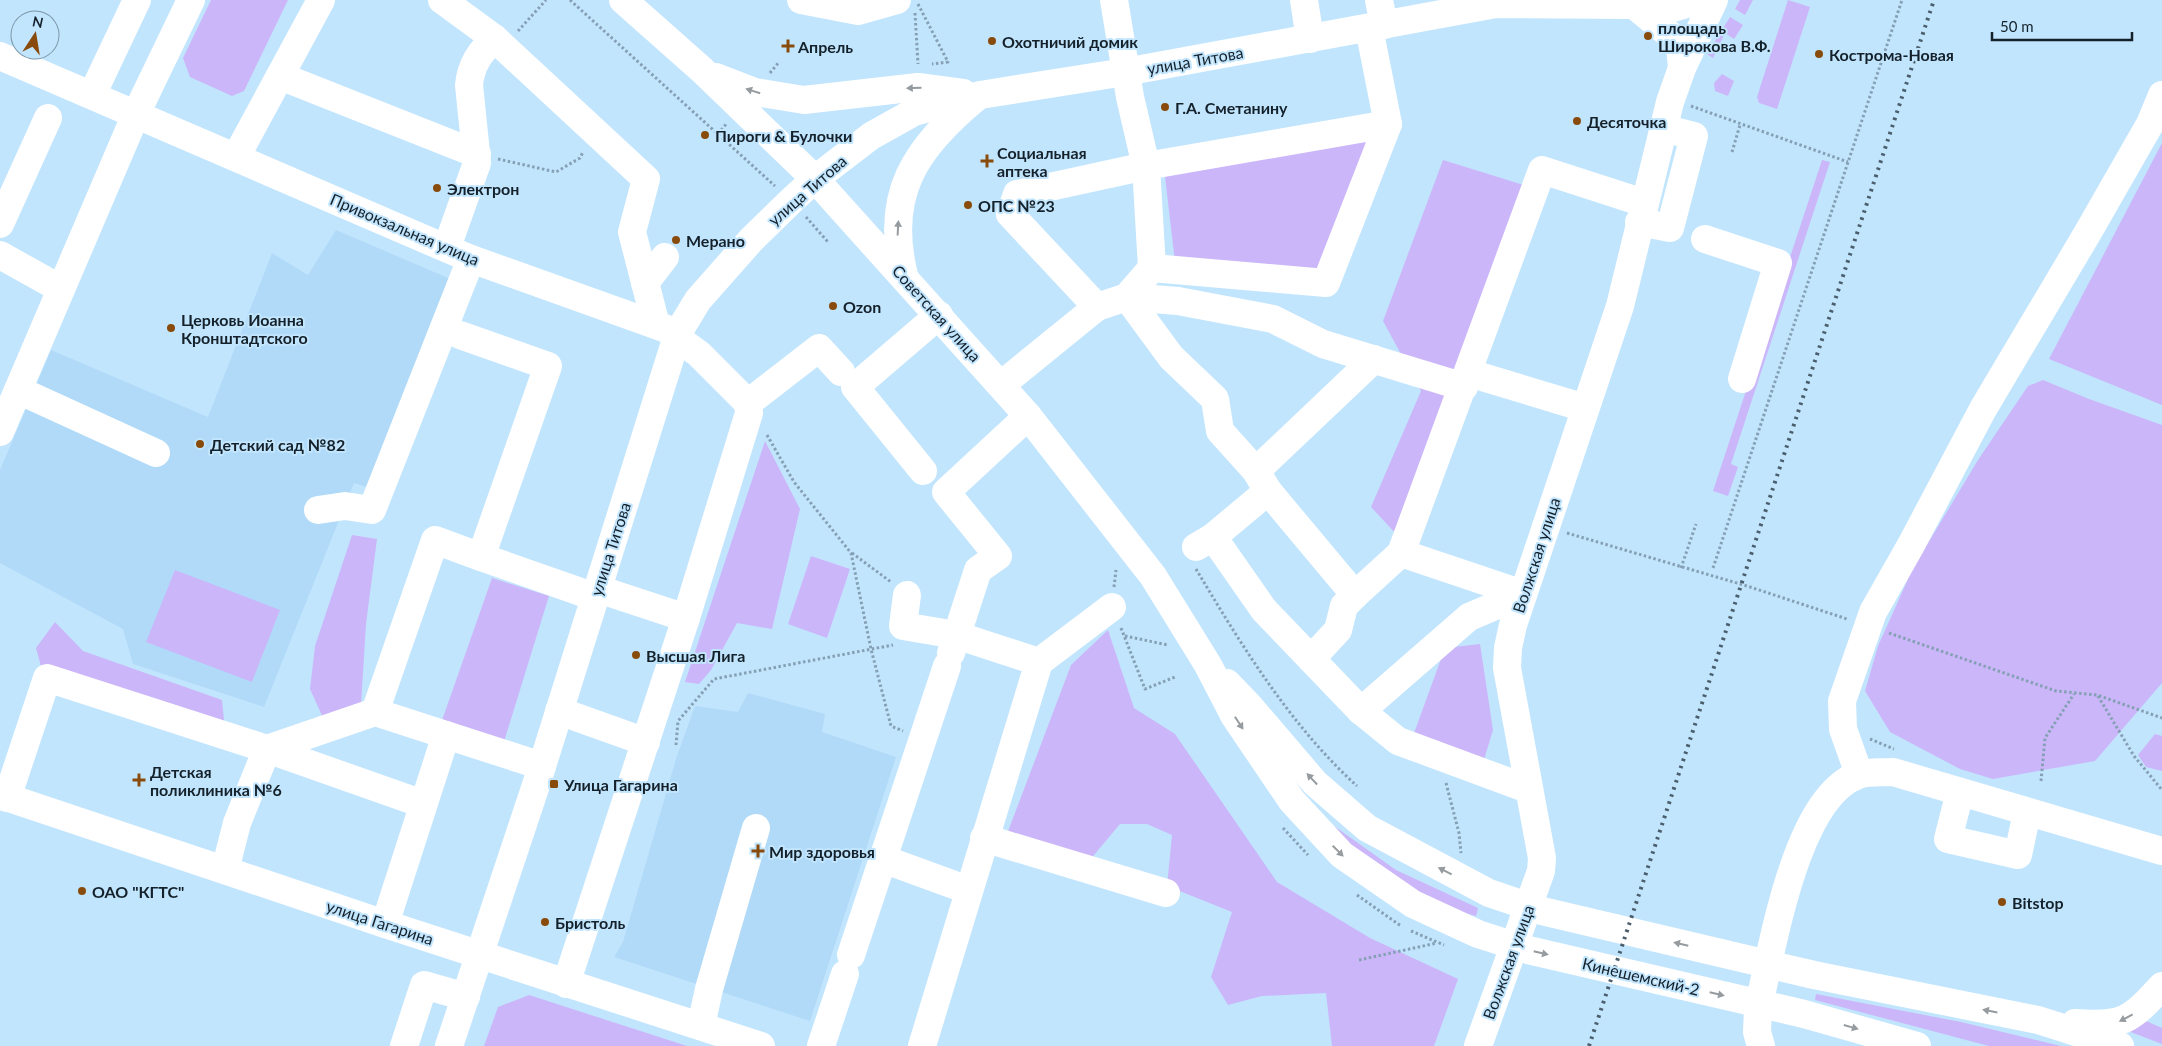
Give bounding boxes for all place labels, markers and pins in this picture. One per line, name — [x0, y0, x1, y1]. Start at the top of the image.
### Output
place label: площадь Широкова В.Ф. — [1658, 18, 1771, 55]
marker: площадь Широкова В.Ф. — [1642, 30, 1654, 42]
place label: Охотничий домик — [1002, 32, 1138, 51]
marker: Охотничий домик — [986, 35, 998, 47]
place label: Апрель — [797, 37, 853, 56]
marker: Апрель — [782, 40, 794, 52]
place label: Кострома-Новая — [1829, 45, 1954, 64]
marker: Кострома-Новая — [1813, 48, 1825, 60]
place label: Г.А. Сметанину — [1175, 98, 1288, 117]
marker: Г.А. Сметанину — [1159, 101, 1171, 113]
place label: Десяточка — [1587, 112, 1666, 131]
marker: Десяточка — [1571, 115, 1583, 127]
place label: Пироги & Булочки — [715, 126, 852, 145]
marker: Пироги & Булочки — [699, 129, 711, 141]
place label: Социальная аптека — [997, 143, 1087, 180]
marker: Социальная аптека — [981, 155, 993, 167]
place label: Электрон — [447, 179, 519, 198]
marker: Электрон — [431, 182, 443, 194]
place label: ОПС №23 — [978, 196, 1055, 215]
marker: ОПС №23 — [962, 199, 974, 211]
place label: Мерано — [686, 231, 745, 250]
marker: Мерано — [670, 234, 682, 246]
place label: Ozon — [843, 297, 881, 316]
marker: Ozon — [827, 300, 839, 312]
place label: Церковь Иоанна Кронштадтского — [181, 310, 308, 347]
marker: Церковь Иоанна Кронштадтского — [165, 322, 177, 334]
place label: Детский сад №82 — [210, 435, 345, 454]
marker: Детский сад №82 — [194, 438, 206, 450]
place label: Высшая Лига — [646, 646, 745, 665]
marker: Высшая Лига — [630, 649, 642, 661]
place label: Детская поликлиника №6 — [150, 762, 282, 799]
marker: Детская поликлиника №6 — [132, 773, 146, 787]
place label: Улица Гагарина — [563, 775, 678, 794]
marker: Улица Гагарина — [548, 778, 560, 790]
place label: Мир здоровья — [769, 842, 875, 861]
marker: Мир здоровья — [751, 844, 765, 858]
place label: ОАО "КГТС" — [92, 882, 184, 901]
marker: ОАО "КГТС" — [76, 885, 88, 897]
place label: Bitstop — [2012, 893, 2064, 912]
marker: Bitstop — [1996, 896, 2008, 908]
place label: Бристоль — [555, 913, 626, 932]
marker: Бристоль — [539, 916, 551, 928]

